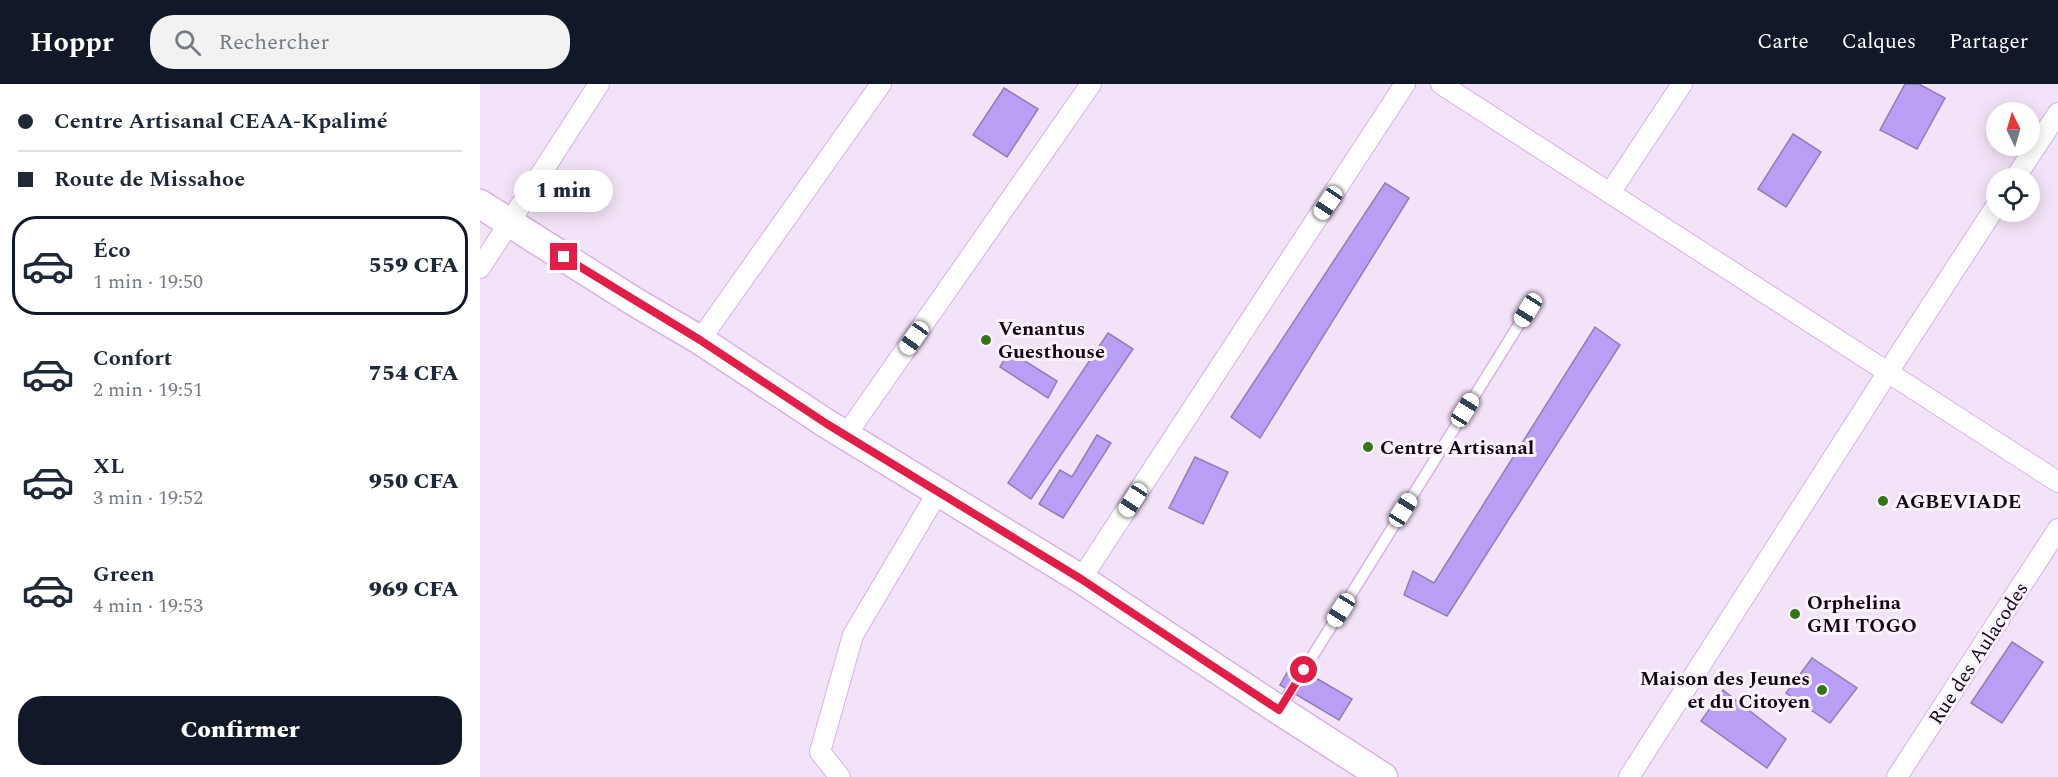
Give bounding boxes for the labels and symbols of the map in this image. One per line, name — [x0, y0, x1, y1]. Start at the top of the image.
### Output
north arrow — [1986, 102, 2040, 156]
callout: 1 min — [514, 170, 614, 212]
car — [1310, 183, 1346, 223]
route end — [550, 243, 577, 270]
car — [1511, 290, 1545, 330]
place label: Venantus Guesthouse — [998, 314, 1105, 367]
car — [896, 318, 932, 358]
marker: Venantus Guesthouse — [979, 333, 993, 347]
car — [1448, 390, 1482, 430]
place label: Centre Artisanal — [1380, 433, 1534, 463]
marker: Centre Artisanal — [1361, 440, 1375, 454]
car — [1116, 480, 1150, 520]
place label: AGBEVIADE — [1895, 487, 2021, 517]
car — [1386, 490, 1420, 530]
marker: AGBEVIADE — [1876, 494, 1890, 508]
street label: Rue des Aulacodes — [1921, 576, 2036, 731]
place label: Orphelina GMI TOGO — [1807, 588, 1917, 641]
car — [1324, 590, 1358, 630]
marker: Orphelina GMI TOGO — [1788, 607, 1802, 621]
route start — [1290, 656, 1317, 683]
place label: Maison des Jeunes et du Citoyen — [1640, 664, 1810, 717]
marker: Maison des Jeunes et du Citoyen — [1815, 683, 1829, 697]

